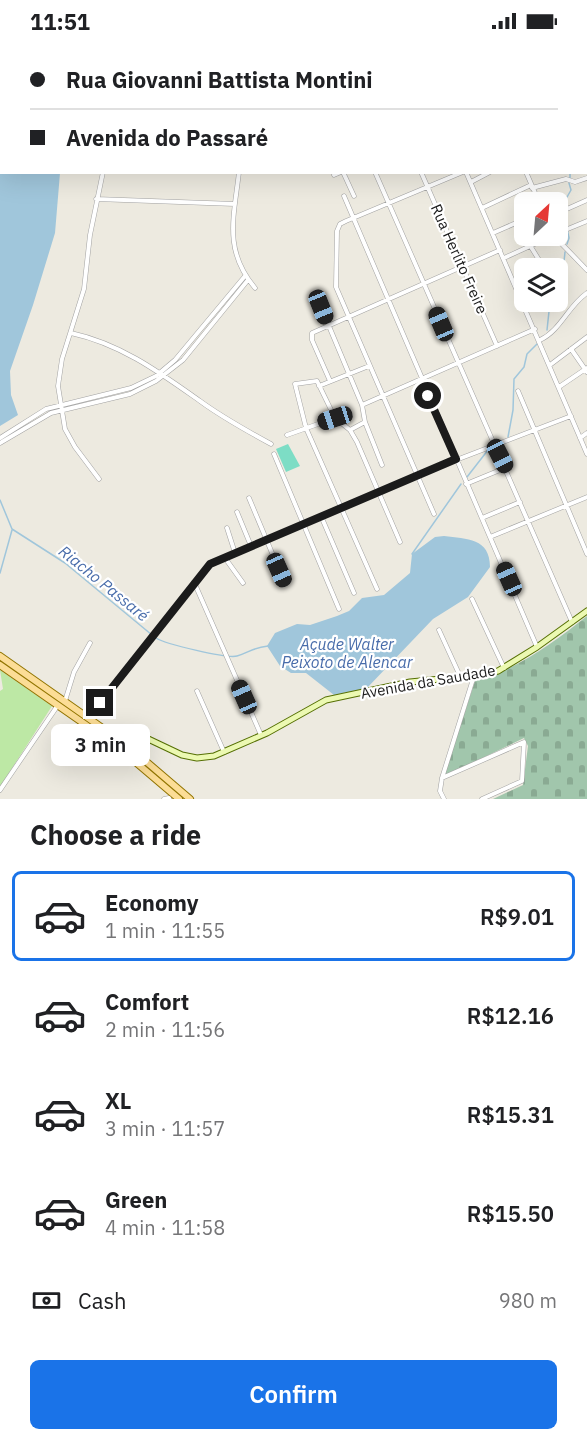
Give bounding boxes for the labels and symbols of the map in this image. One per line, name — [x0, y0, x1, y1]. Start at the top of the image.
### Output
north arrow — [514, 192, 568, 246]
street label: Rua Herlito Freire — [427, 201, 492, 317]
car — [306, 287, 336, 327]
car — [426, 304, 456, 344]
route start — [414, 382, 441, 409]
car — [315, 404, 355, 432]
car — [484, 436, 516, 476]
water label: Riacho Passaré — [55, 541, 153, 625]
car — [263, 550, 295, 590]
car — [493, 559, 525, 599]
water label: Açude Walter Peixoto de Alencar — [281, 634, 414, 672]
street label: Avenida da Saudade — [359, 660, 497, 703]
car — [228, 677, 260, 717]
route end — [86, 689, 113, 716]
callout: 3 min — [51, 724, 150, 766]

